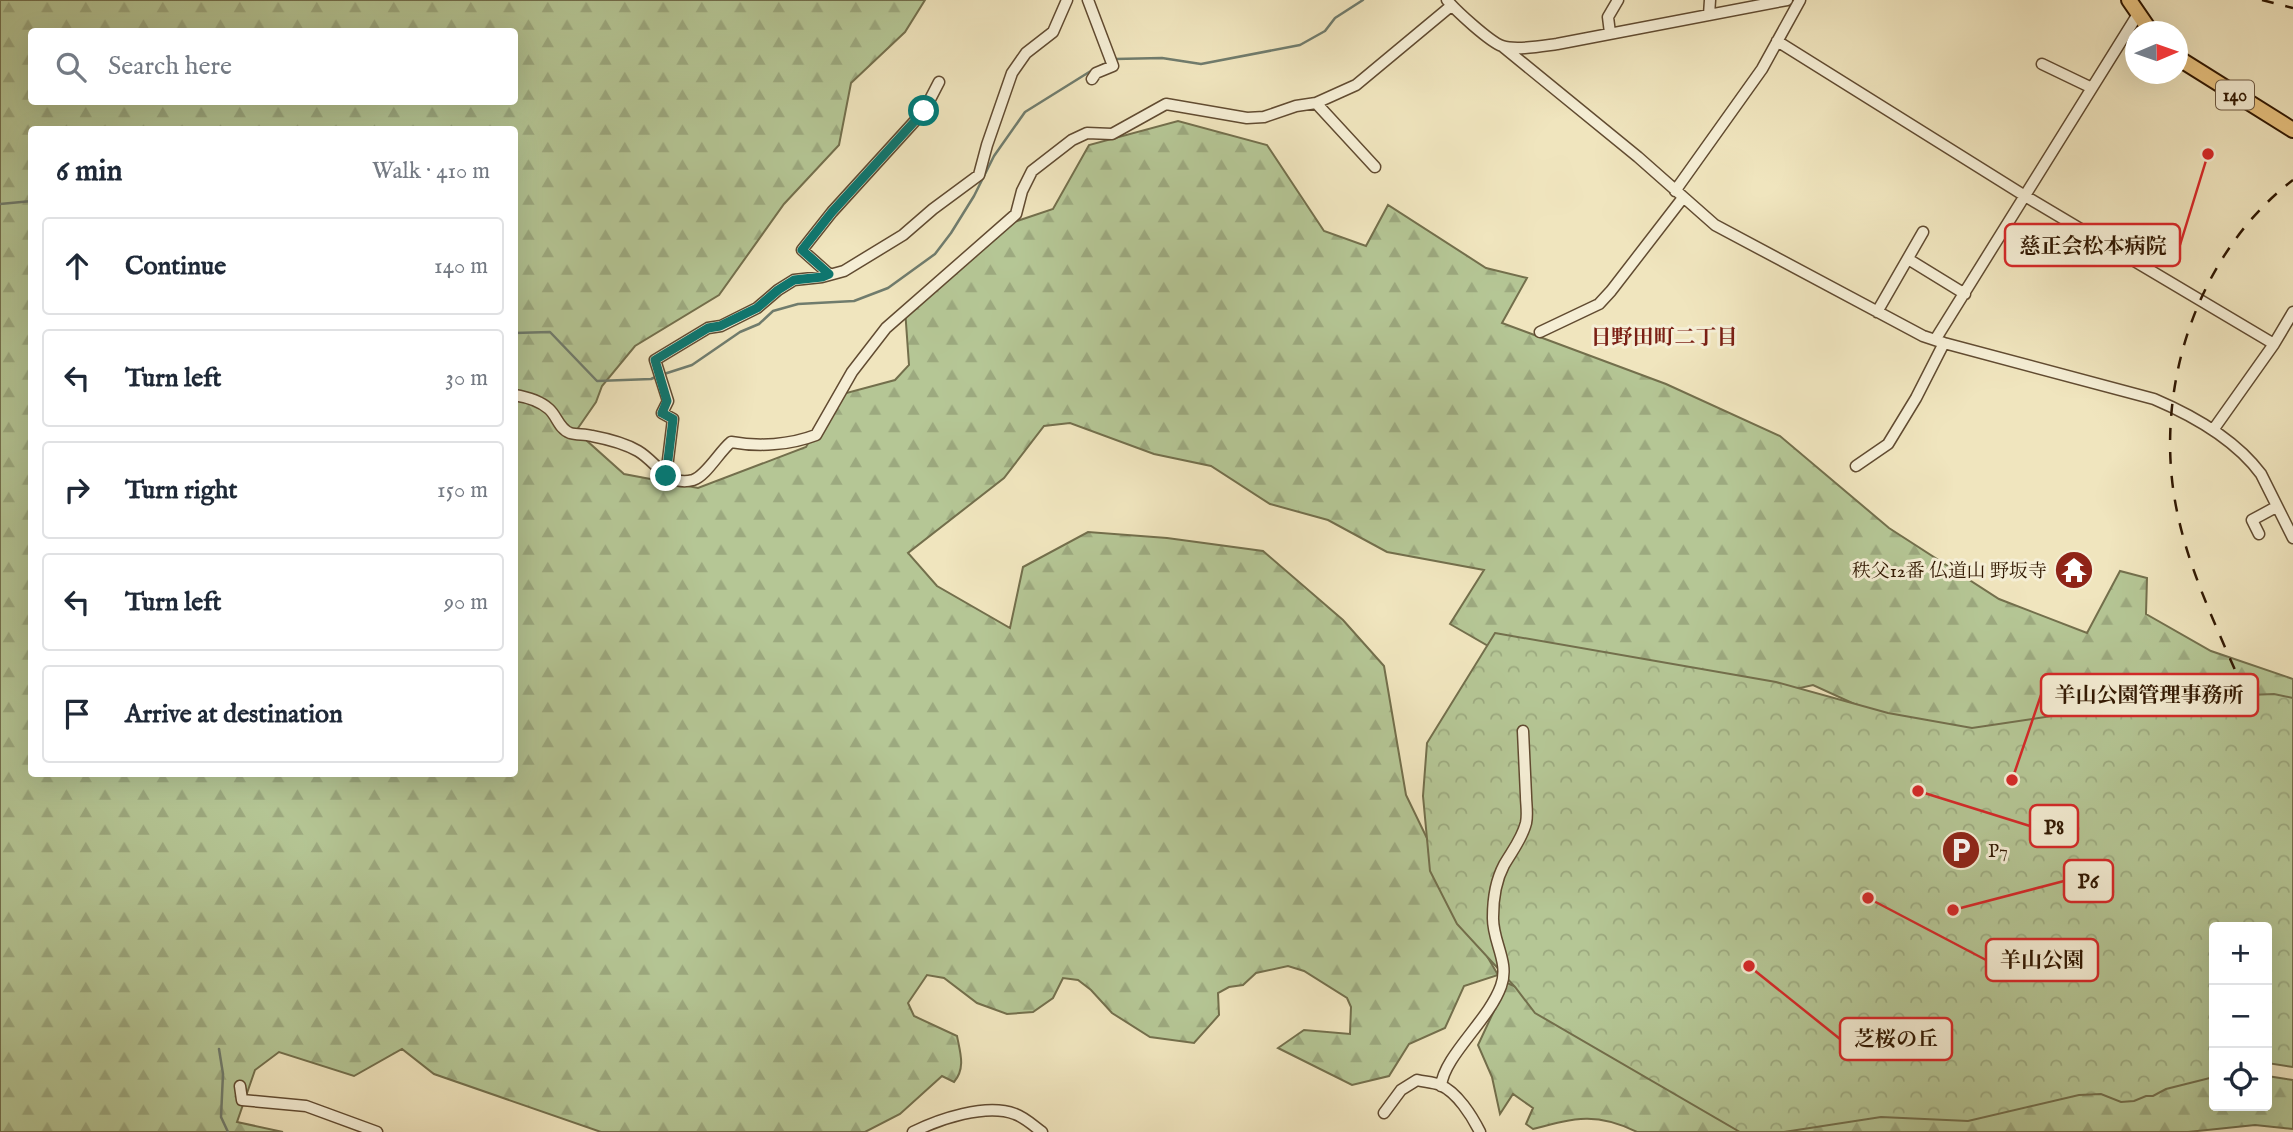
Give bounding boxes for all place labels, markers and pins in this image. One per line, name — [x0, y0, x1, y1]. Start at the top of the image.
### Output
callout: 慈正会松本病院 — [2005, 224, 2180, 266]
temple icon: 秩父12番 仏道山 野坂寺 — [2053, 549, 2095, 591]
place label: 秩父12番 仏道山 野坂寺 — [1852, 560, 2047, 584]
callout: 羊山公園管理事務所 — [2041, 674, 2258, 716]
callout: P8 — [2030, 805, 2078, 847]
parking icon: P7 — [1940, 829, 1982, 871]
place label: P7 — [1988, 840, 2008, 864]
callout: P6 — [2064, 860, 2113, 902]
callout: 羊山公園 — [1986, 939, 2098, 981]
callout: 芝桜の丘 — [1840, 1018, 1952, 1060]

